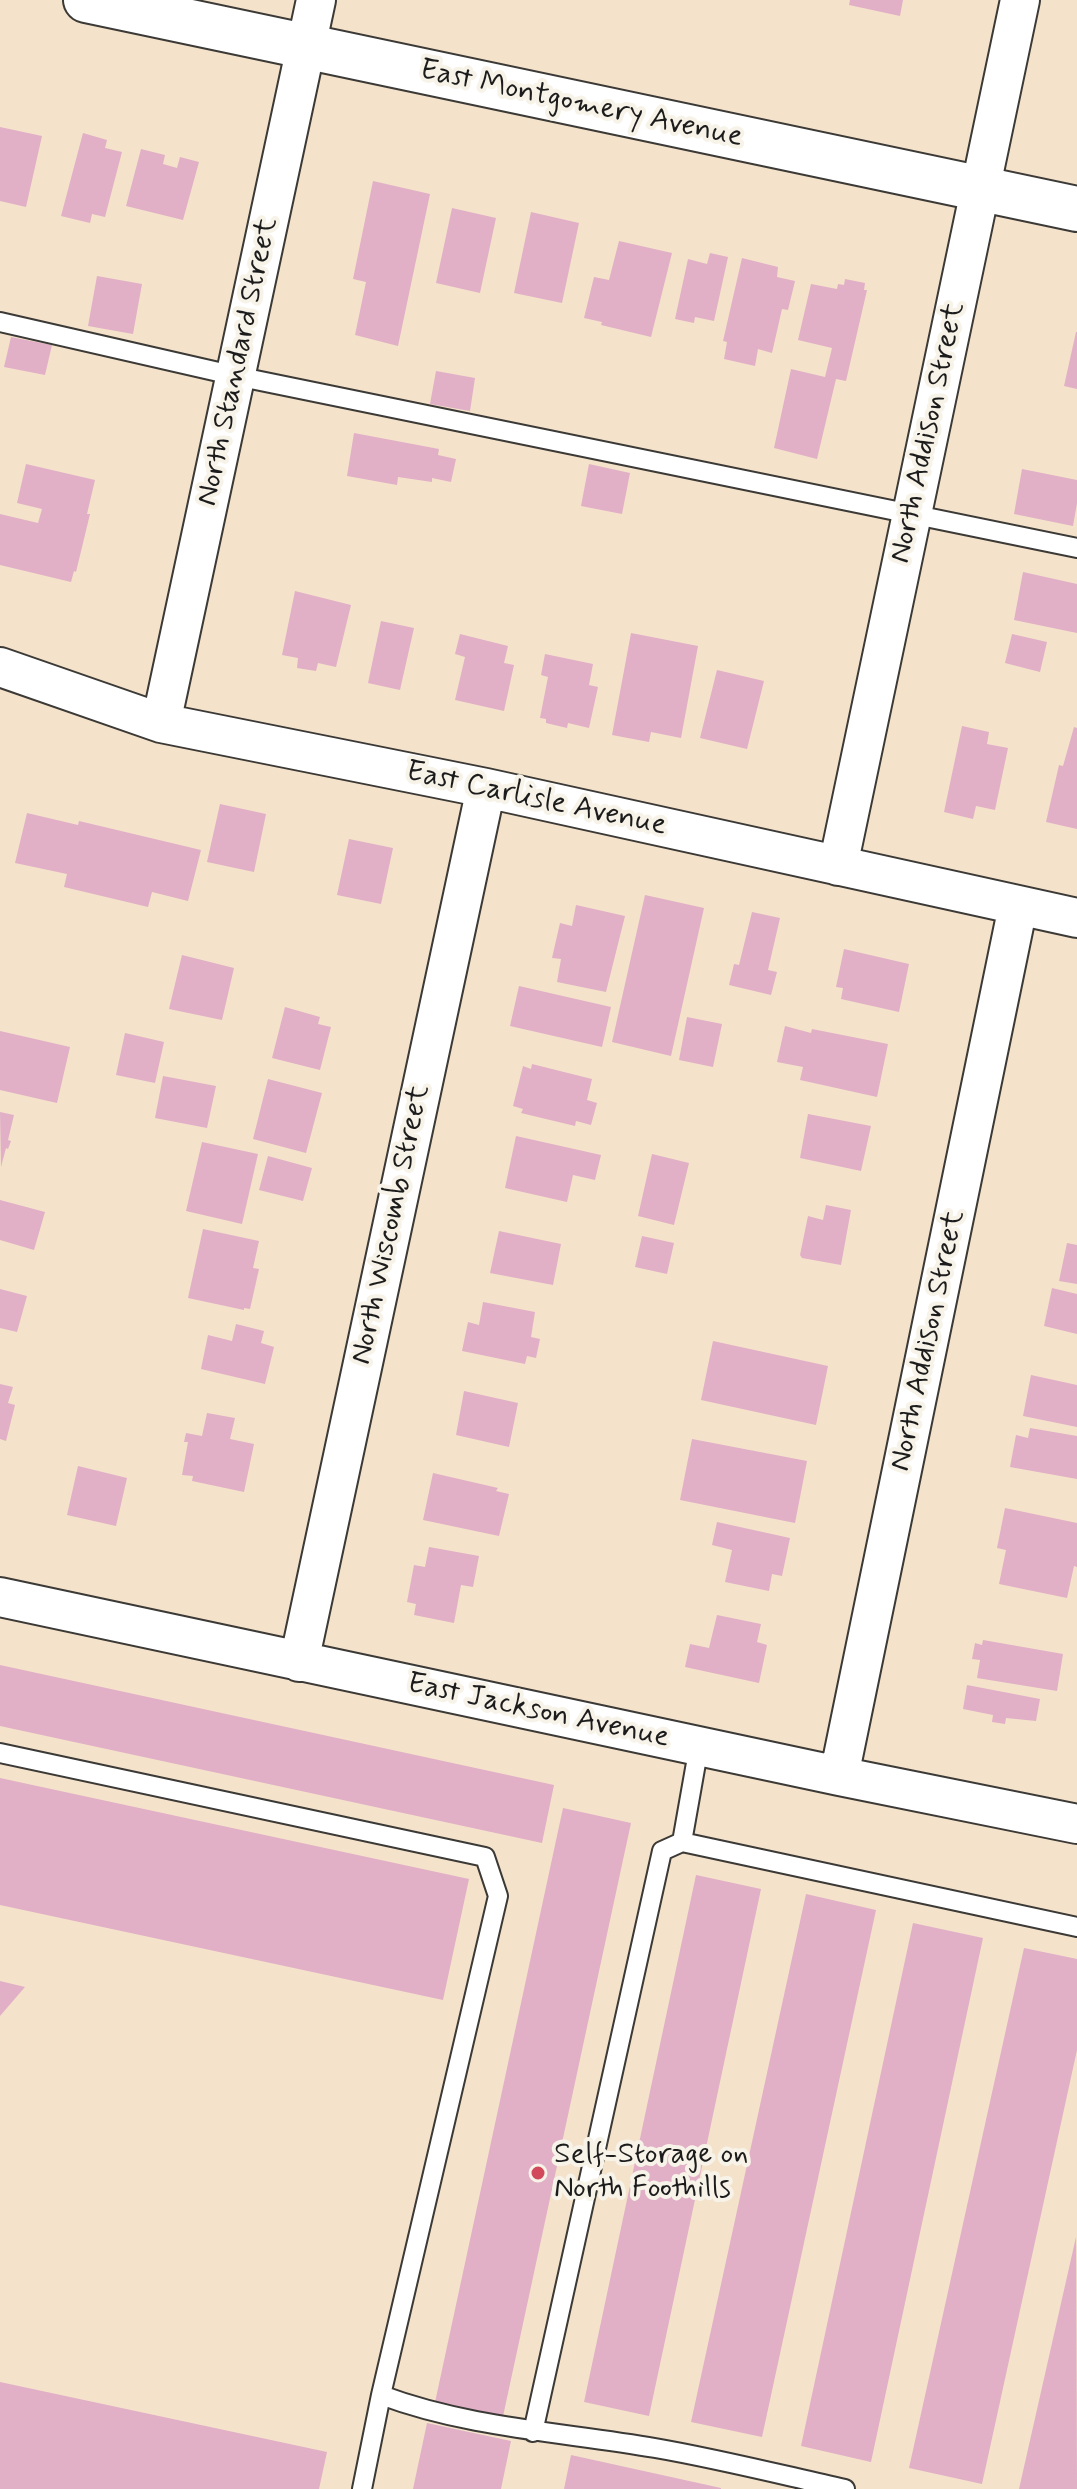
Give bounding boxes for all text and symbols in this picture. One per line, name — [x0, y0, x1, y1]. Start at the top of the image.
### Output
street label: East Montgomery Avenue — [416, 53, 746, 157]
street label: North Standard Street — [191, 215, 287, 509]
street label: North Addison Street — [884, 299, 974, 567]
street label: East Carlisle Avenue — [403, 755, 669, 845]
street label: North Wiscomb Street — [345, 1082, 439, 1368]
street label: North Addison Street — [884, 1207, 974, 1475]
street label: East Jackson Avenue — [404, 1667, 672, 1757]
place label: Self-Storage on North Foothills — [554, 2138, 748, 2208]
marker: Self-Storage on North Foothills — [529, 2164, 547, 2182]

